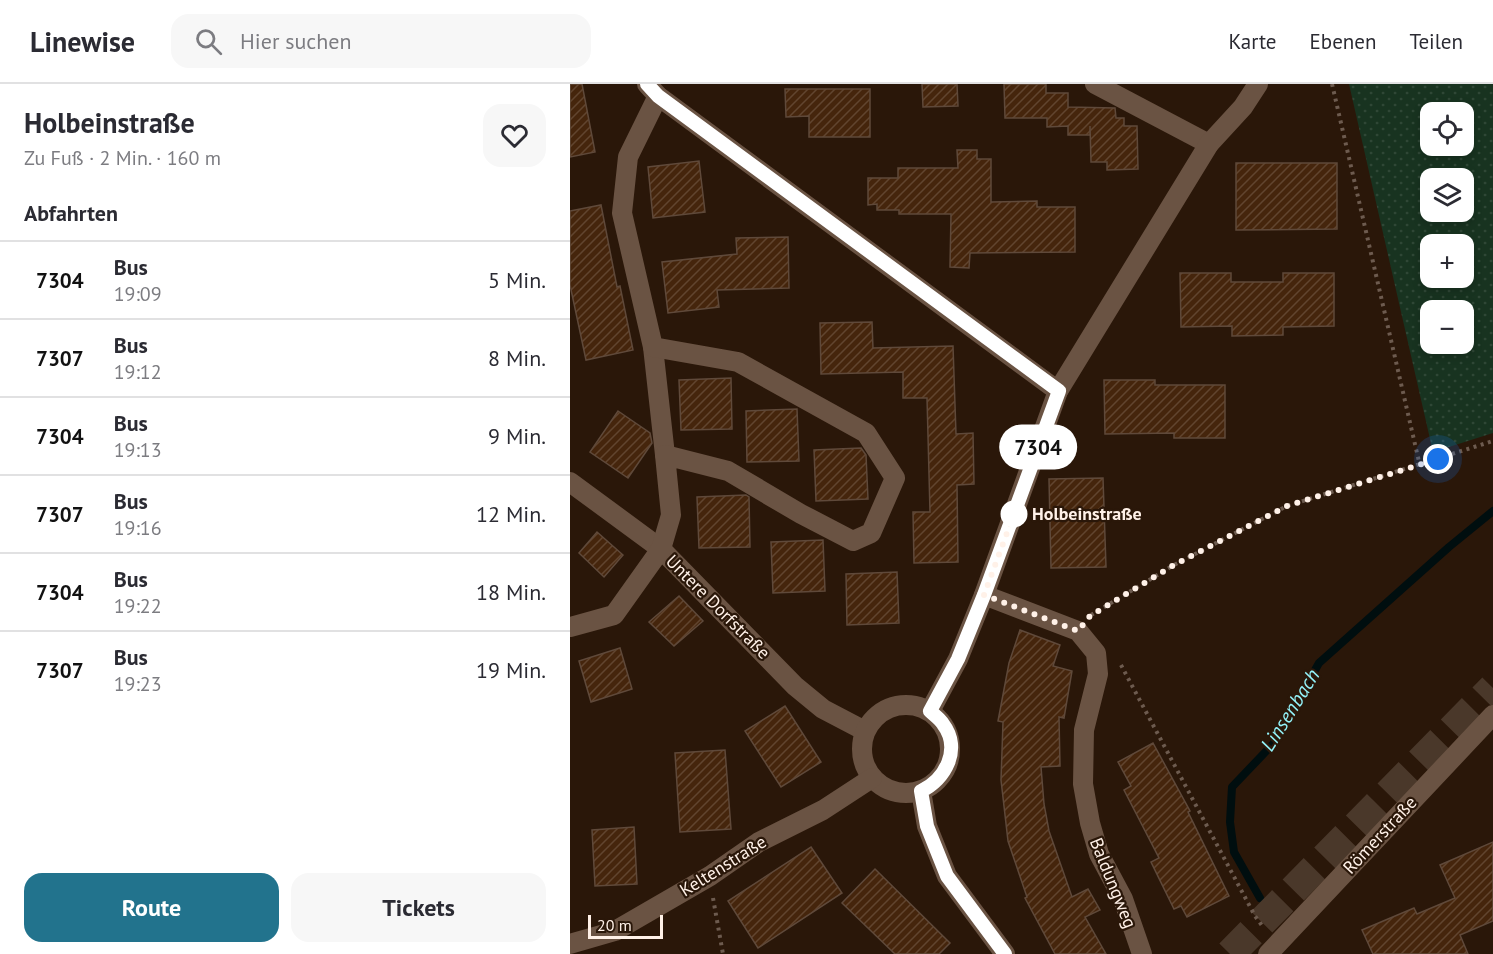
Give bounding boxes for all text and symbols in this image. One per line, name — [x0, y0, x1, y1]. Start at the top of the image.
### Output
search box — [171, 14, 591, 68]
text: Linewise — [30, 23, 135, 60]
icon: search — [192, 25, 225, 58]
text: Hier suchen — [240, 27, 352, 55]
text: Karte — [1229, 28, 1277, 55]
text: Ebenen — [1310, 28, 1376, 55]
text: Teilen — [1409, 28, 1463, 55]
map controls — [1420, 102, 1474, 354]
button: locate — [1420, 102, 1474, 156]
text: Holbeinstraße — [24, 104, 195, 141]
button: heart — [483, 104, 546, 167]
text: Zu Fuß · 2 Min. · 160 m — [24, 145, 221, 171]
button: layers — [1420, 168, 1474, 222]
text: Abfahrten — [24, 199, 118, 227]
button: + — [1420, 234, 1474, 288]
text: Bus — [114, 253, 148, 281]
text: 5 Min. — [488, 266, 546, 294]
text: 7304 — [36, 267, 84, 294]
text: 19:09 — [114, 281, 162, 307]
button: − — [1420, 300, 1474, 354]
text: Bus — [114, 331, 148, 359]
text: 8 Min. — [488, 344, 546, 372]
text: 7307 — [36, 345, 84, 372]
text: 19:12 — [114, 359, 162, 385]
text: Bus — [114, 409, 148, 437]
text: 9 Min. — [488, 422, 546, 450]
text: 7304 — [36, 423, 84, 450]
line badge: 7304 — [996, 428, 1080, 466]
text: 7304 — [1014, 434, 1062, 461]
text: 19:13 — [114, 437, 162, 463]
your location — [1423, 444, 1453, 474]
text: Bus — [114, 487, 148, 515]
text: 12 Min. — [476, 500, 546, 528]
text: 7307 — [36, 501, 84, 528]
marker: Holbeinstraße — [1001, 501, 1027, 527]
place label: Holbeinstraße — [1032, 502, 1142, 525]
text: 19:16 — [114, 515, 162, 541]
street label: Untere Dorfstraße — [661, 550, 775, 664]
text: Bus — [114, 565, 148, 593]
text: 18 Min. — [476, 578, 546, 606]
text: 7304 — [36, 579, 84, 606]
text: 19:22 — [114, 593, 162, 619]
text: Bus — [114, 643, 148, 671]
text: 19 Min. — [476, 656, 546, 684]
text: 7307 — [36, 657, 84, 684]
water label: Linsenbach — [1255, 664, 1325, 756]
text: 19:23 — [114, 671, 162, 697]
street label: Römerstraße — [1338, 791, 1421, 878]
street label: Keltenstraße — [675, 830, 770, 901]
street label: Baldungweg — [1085, 834, 1142, 931]
button: Route — [24, 873, 279, 942]
button: Tickets — [291, 873, 546, 942]
scale bar — [588, 912, 663, 940]
text: 20 m — [597, 915, 632, 935]

